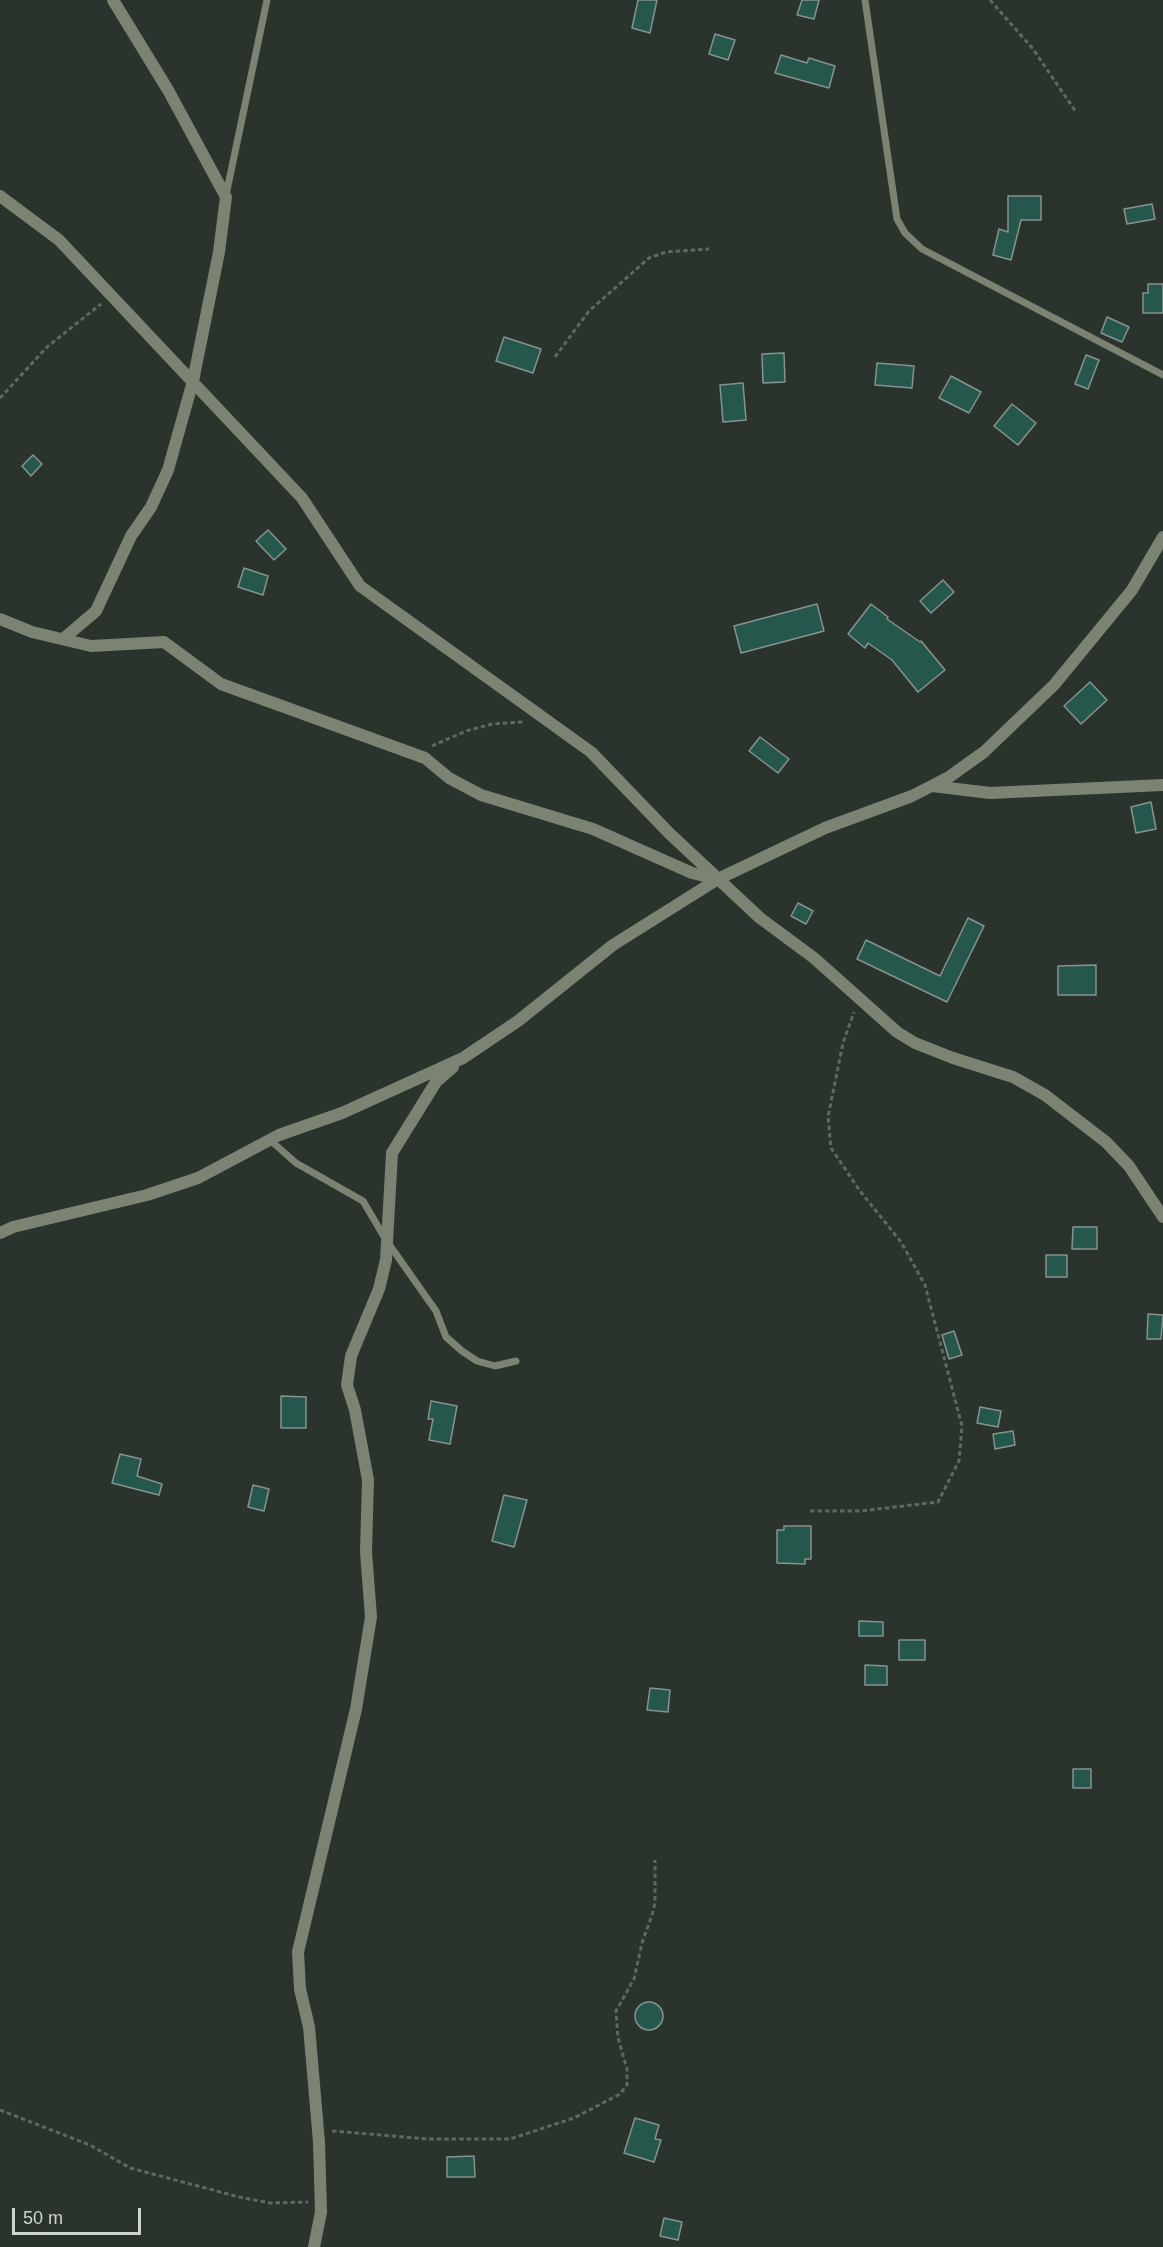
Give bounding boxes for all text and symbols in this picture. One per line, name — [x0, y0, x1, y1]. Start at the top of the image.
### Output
scale bar — [15, 2196, 144, 2234]
text: 50 m — [23, 2208, 63, 2228]

